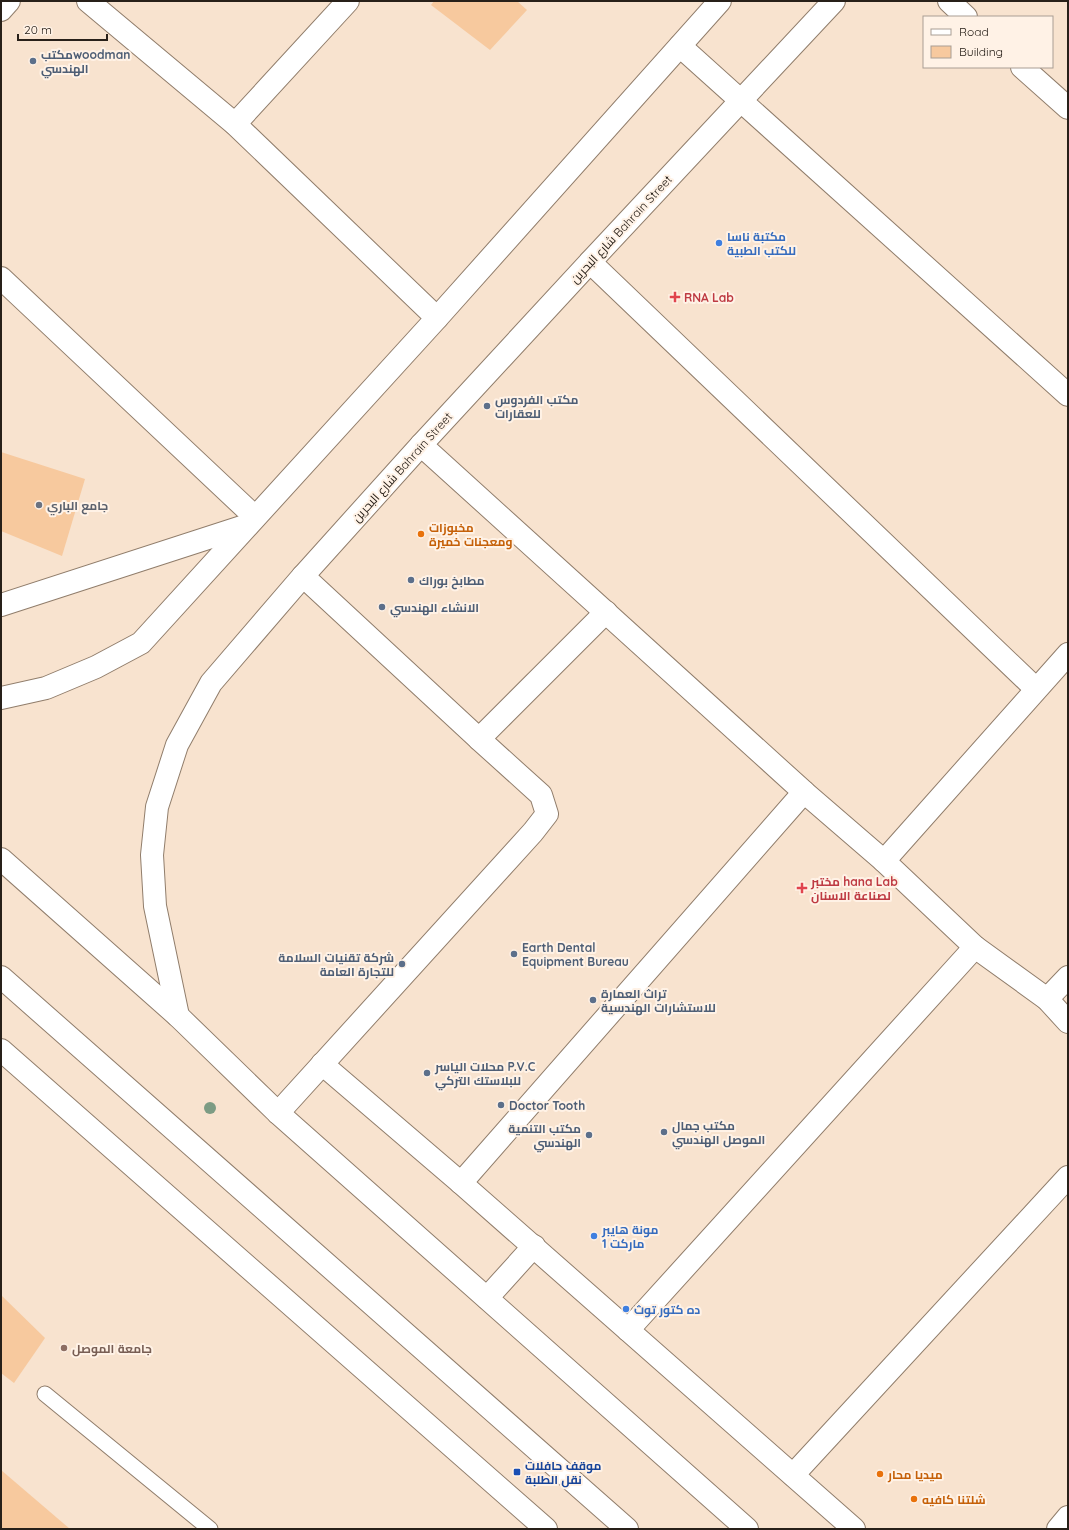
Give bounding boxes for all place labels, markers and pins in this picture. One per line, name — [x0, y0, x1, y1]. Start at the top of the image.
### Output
place label: مكتبwoodman الهندسي — [41, 47, 130, 79]
marker: مكتبwoodman الهندسي — [28, 56, 38, 66]
place label: مكتبة ناسا للكتب الطبية — [727, 229, 796, 258]
marker: مكتبة ناسا للكتب الطبية — [714, 238, 724, 248]
place label: RNA Lab — [684, 290, 734, 305]
marker: RNA Lab — [669, 291, 681, 303]
place label: مكتب الفردوس للعقارات — [495, 392, 579, 422]
marker: مكتب الفردوس للعقارات — [482, 401, 492, 411]
place label: جامع الباري — [47, 498, 108, 516]
marker: جامع الباري — [34, 500, 44, 510]
place label: مخبوزات ومعجنات خميرة — [429, 520, 513, 550]
marker: مخبوزات ومعجنات خميرة — [416, 529, 426, 539]
place label: مطابخ بوراك — [419, 573, 485, 590]
marker: مطابخ بوراك — [406, 575, 416, 585]
place label: الانشاء الهندسي — [390, 600, 479, 618]
marker: الانشاء الهندسي — [377, 602, 387, 612]
place label: مختبر hana Lab لصناعة الاسنان — [810, 874, 898, 904]
marker: مختبر hana Lab لصناعة الاسنان — [796, 882, 808, 894]
place label: Earth Dental Equipment Bureau — [522, 940, 629, 969]
marker: Earth Dental Equipment Bureau — [509, 949, 519, 959]
place label: شركة تقنيات السلامة للتجارة العامة — [278, 950, 394, 980]
marker: شركة تقنيات السلامة للتجارة العامة — [397, 959, 407, 969]
place label: تراث العمارة للاستشارات الهندسية — [601, 986, 716, 1016]
marker: تراث العمارة للاستشارات الهندسية — [588, 995, 598, 1005]
place label: محلات الياسر P.V.C للبلاستك التركي — [434, 1059, 536, 1091]
marker: محلات الياسر P.V.C للبلاستك التركي — [422, 1068, 432, 1078]
place label: Doctor Tooth — [509, 1098, 585, 1113]
marker: Doctor Tooth — [496, 1100, 506, 1110]
place label: مكتب جمال الموصل الهندسي — [672, 1118, 765, 1150]
place label: مكتب التنمية الهندسي — [508, 1121, 581, 1153]
marker: مكتب جمال الموصل الهندسي — [659, 1127, 669, 1137]
marker: مكتب التنمية الهندسي — [584, 1130, 594, 1140]
place label: مونة هايبر ماركت 1 — [601, 1222, 658, 1252]
marker: مونة هايبر ماركت 1 — [589, 1231, 599, 1241]
place label: ده كتور توث — [634, 1302, 700, 1318]
marker: ده كتور توث — [621, 1304, 631, 1314]
place label: جامعة الموصل — [72, 1341, 152, 1357]
marker: جامعة الموصل — [59, 1343, 69, 1353]
place label: موقف حافلات نقل الطلبة — [525, 1458, 602, 1488]
marker: موقف حافلات نقل الطلبة — [512, 1467, 522, 1477]
place label: ميديا محار — [887, 1467, 943, 1483]
marker: ميديا محار — [875, 1469, 885, 1479]
place label: شلتنا كافيه — [922, 1492, 986, 1507]
marker: شلتنا كافيه — [909, 1494, 919, 1504]

